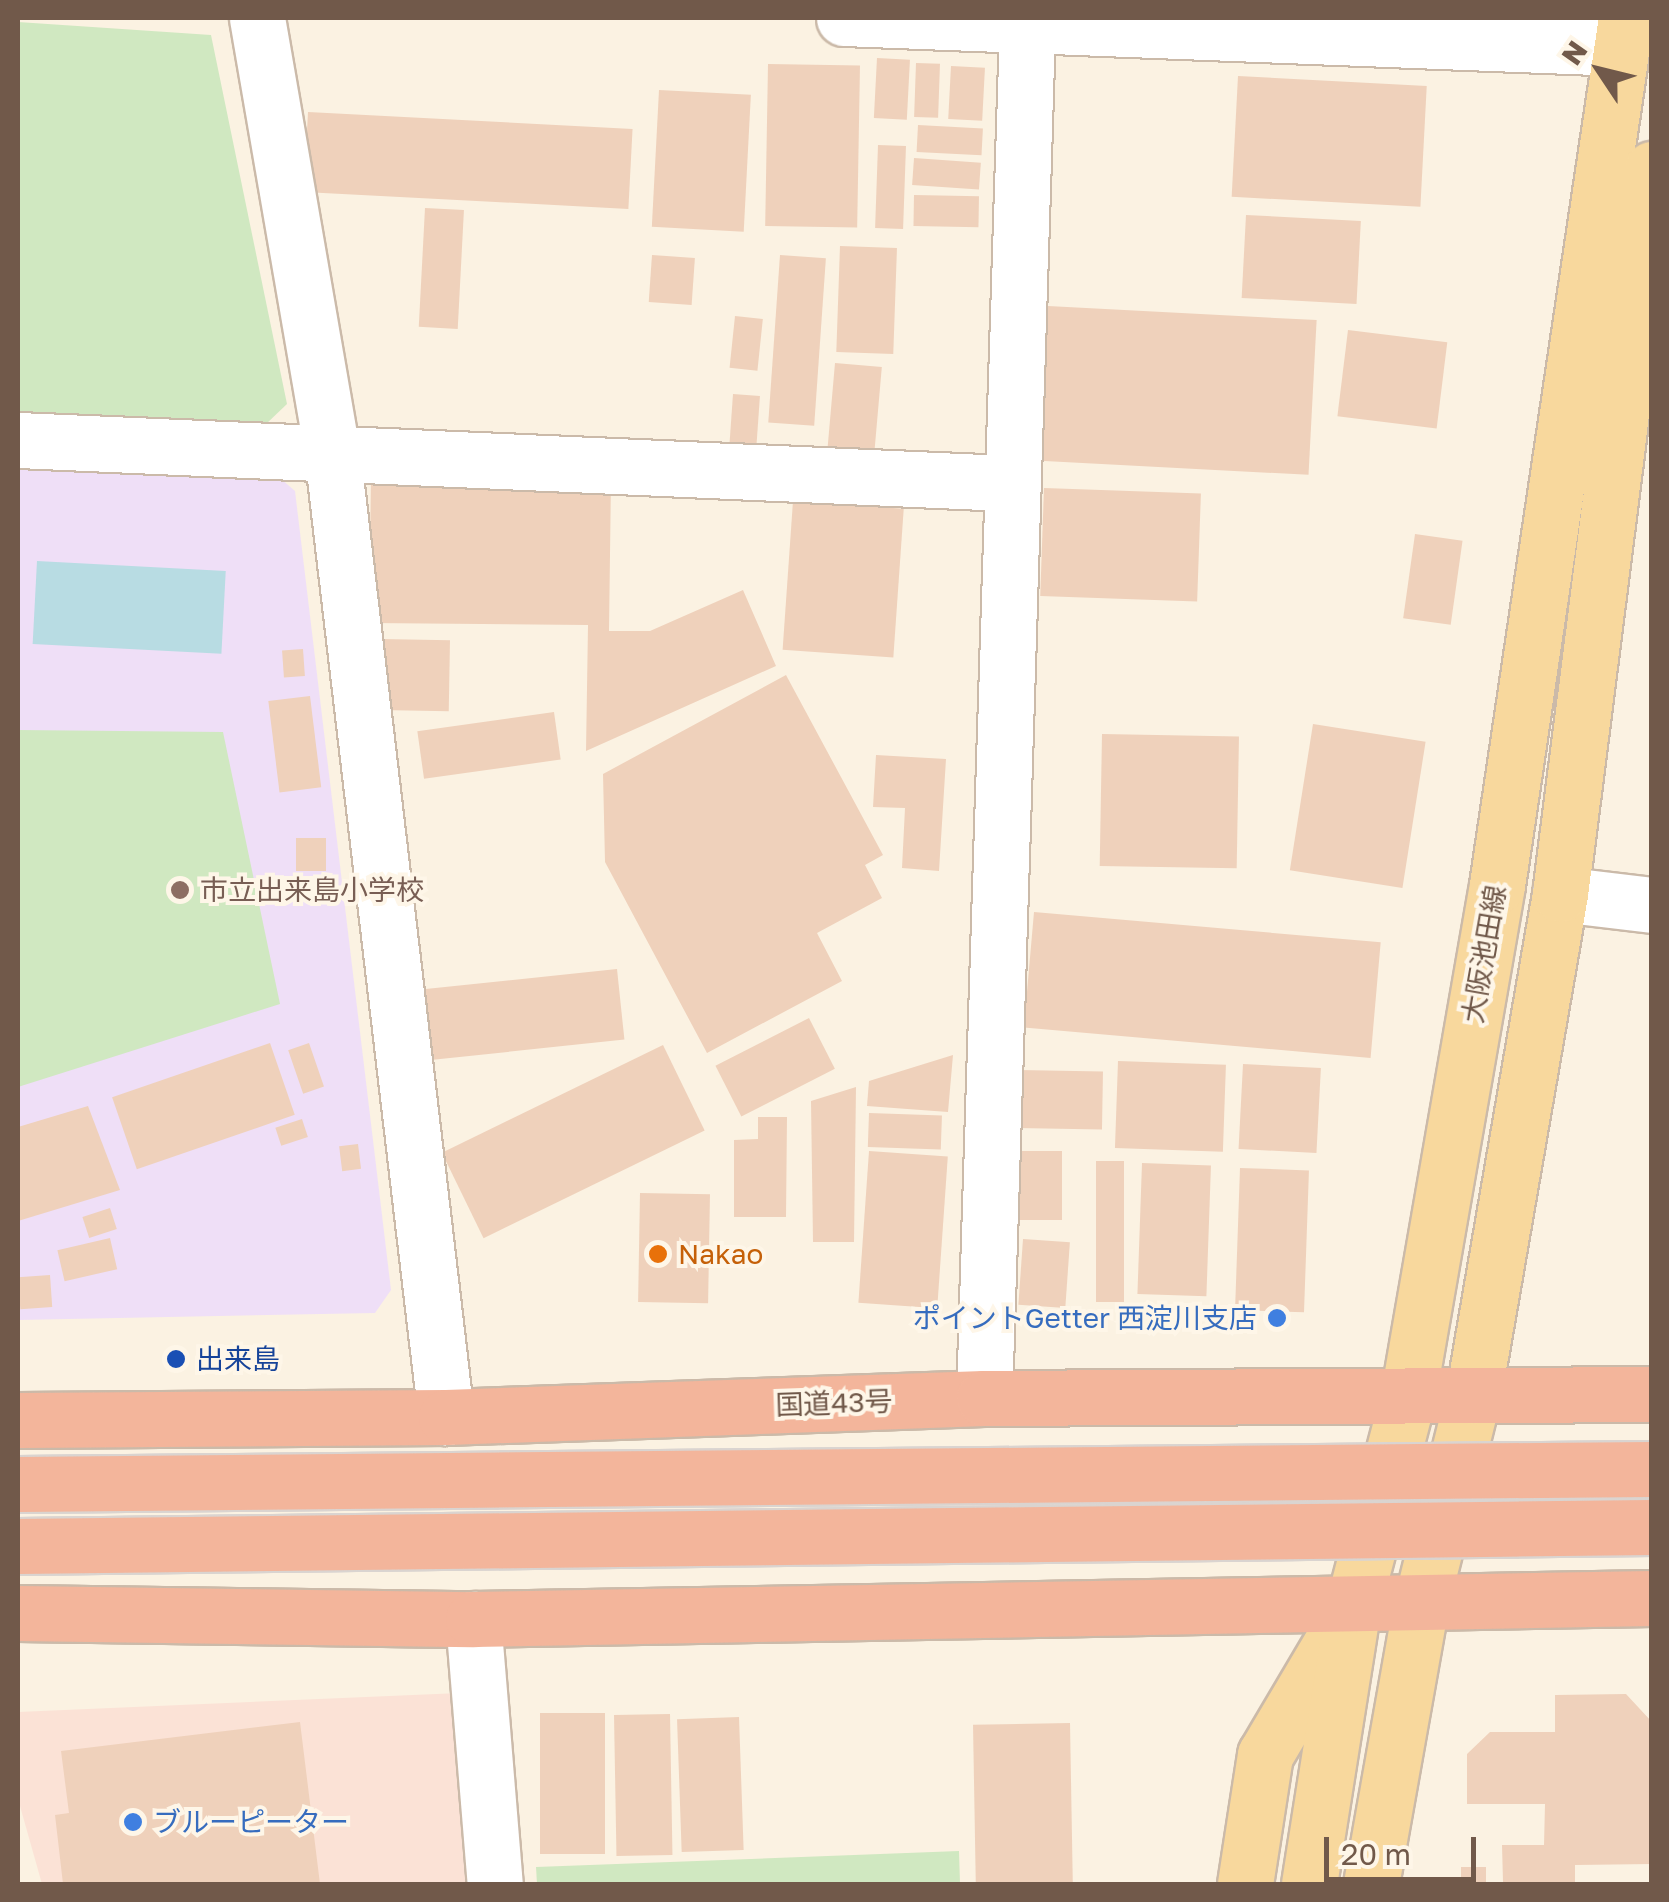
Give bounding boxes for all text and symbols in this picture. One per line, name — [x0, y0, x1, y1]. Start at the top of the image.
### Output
north arrow — [1549, 20, 1649, 120]
text: N — [1554, 34, 1594, 71]
place label: 市立出来島小学校 — [200, 873, 424, 907]
marker: 市立出来島小学校 — [169, 879, 191, 901]
street label: 大阪池田線 — [1455, 882, 1513, 1026]
place label: Nakao — [678, 1237, 763, 1271]
marker: Nakao — [647, 1243, 669, 1265]
place label: ポイントGetter 西淀川支店 — [913, 1301, 1257, 1335]
marker: ポイントGetter 西淀川支店 — [1266, 1307, 1288, 1329]
place label: 出来島 — [196, 1342, 280, 1376]
marker: 出来島 — [165, 1348, 187, 1370]
street label: 国道43号 — [775, 1384, 893, 1422]
place label: ブルーピーター — [153, 1805, 349, 1839]
marker: ブルーピーター — [122, 1811, 144, 1833]
scale bar — [1329, 1817, 1482, 1879]
text: 20 m — [1341, 1836, 1411, 1872]

